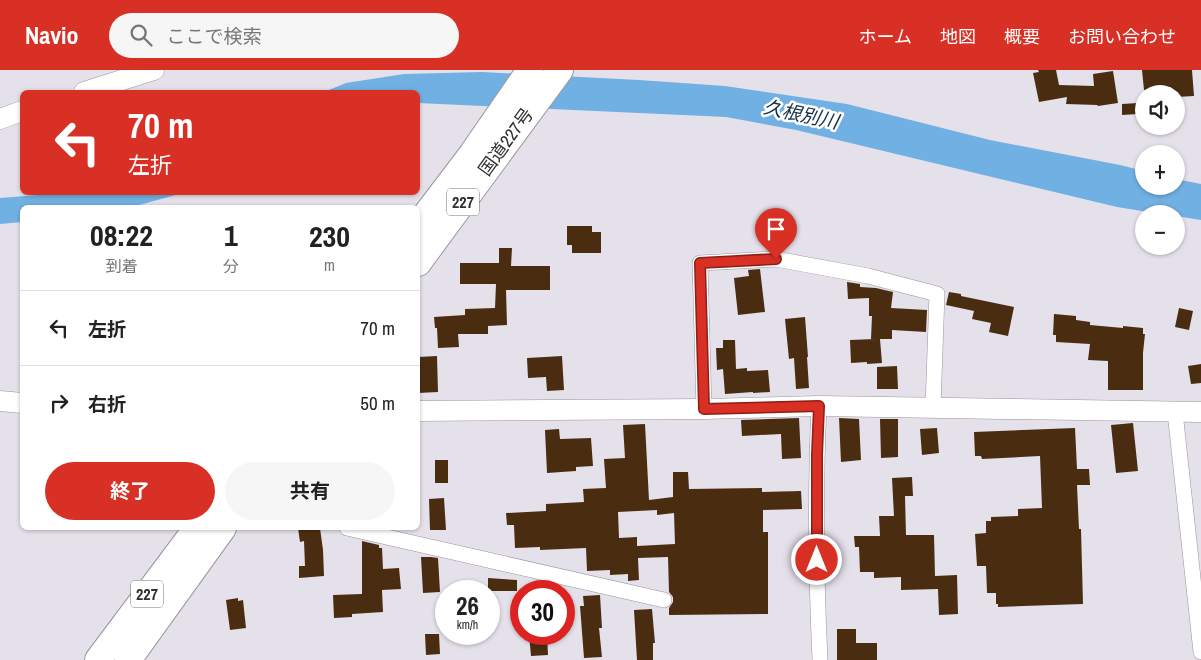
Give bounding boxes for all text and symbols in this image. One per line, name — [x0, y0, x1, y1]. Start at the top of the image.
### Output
search box — [109, 13, 459, 58]
text: Navio — [25, 19, 79, 51]
icon: search — [127, 21, 155, 49]
text: ここで検索 — [167, 23, 262, 49]
text: ホーム — [859, 24, 912, 49]
text: 地図 — [940, 24, 976, 49]
text: 概要 — [1004, 24, 1040, 49]
text: お問い合わせ — [1068, 24, 1176, 49]
map controls — [1135, 85, 1185, 255]
button: sound — [1135, 85, 1185, 135]
water label: 久根別川 — [761, 93, 843, 135]
text: 70 m — [128, 102, 193, 149]
street label: 国道227号 — [472, 103, 539, 181]
icon: left — [45, 110, 110, 175]
button: + — [1135, 145, 1185, 195]
text: 左折 — [128, 150, 172, 180]
road number: 227 — [447, 188, 479, 216]
button: − — [1135, 205, 1185, 255]
pin — [755, 208, 797, 259]
text: 08:22 — [90, 215, 153, 255]
text: 1 — [224, 215, 238, 255]
icon: arrive — [762, 215, 790, 243]
text: 230 — [309, 216, 350, 256]
text: m — [324, 254, 335, 276]
text: 到着 — [105, 255, 137, 277]
text: 分 — [223, 255, 239, 277]
icon: left — [45, 314, 73, 342]
text: 70 m — [360, 315, 395, 341]
text: 左折 — [88, 316, 126, 342]
icon: right — [45, 389, 73, 417]
text: 50 m — [360, 390, 395, 416]
text: 右折 — [88, 391, 126, 417]
button: 終了 — [45, 462, 215, 520]
button: 共有 — [225, 462, 395, 520]
position arrow — [790, 533, 842, 585]
road number: 227 — [131, 580, 163, 608]
speed limit sign: 30 — [510, 580, 575, 645]
text: 26 — [456, 589, 479, 623]
text: km/h — [457, 617, 478, 633]

